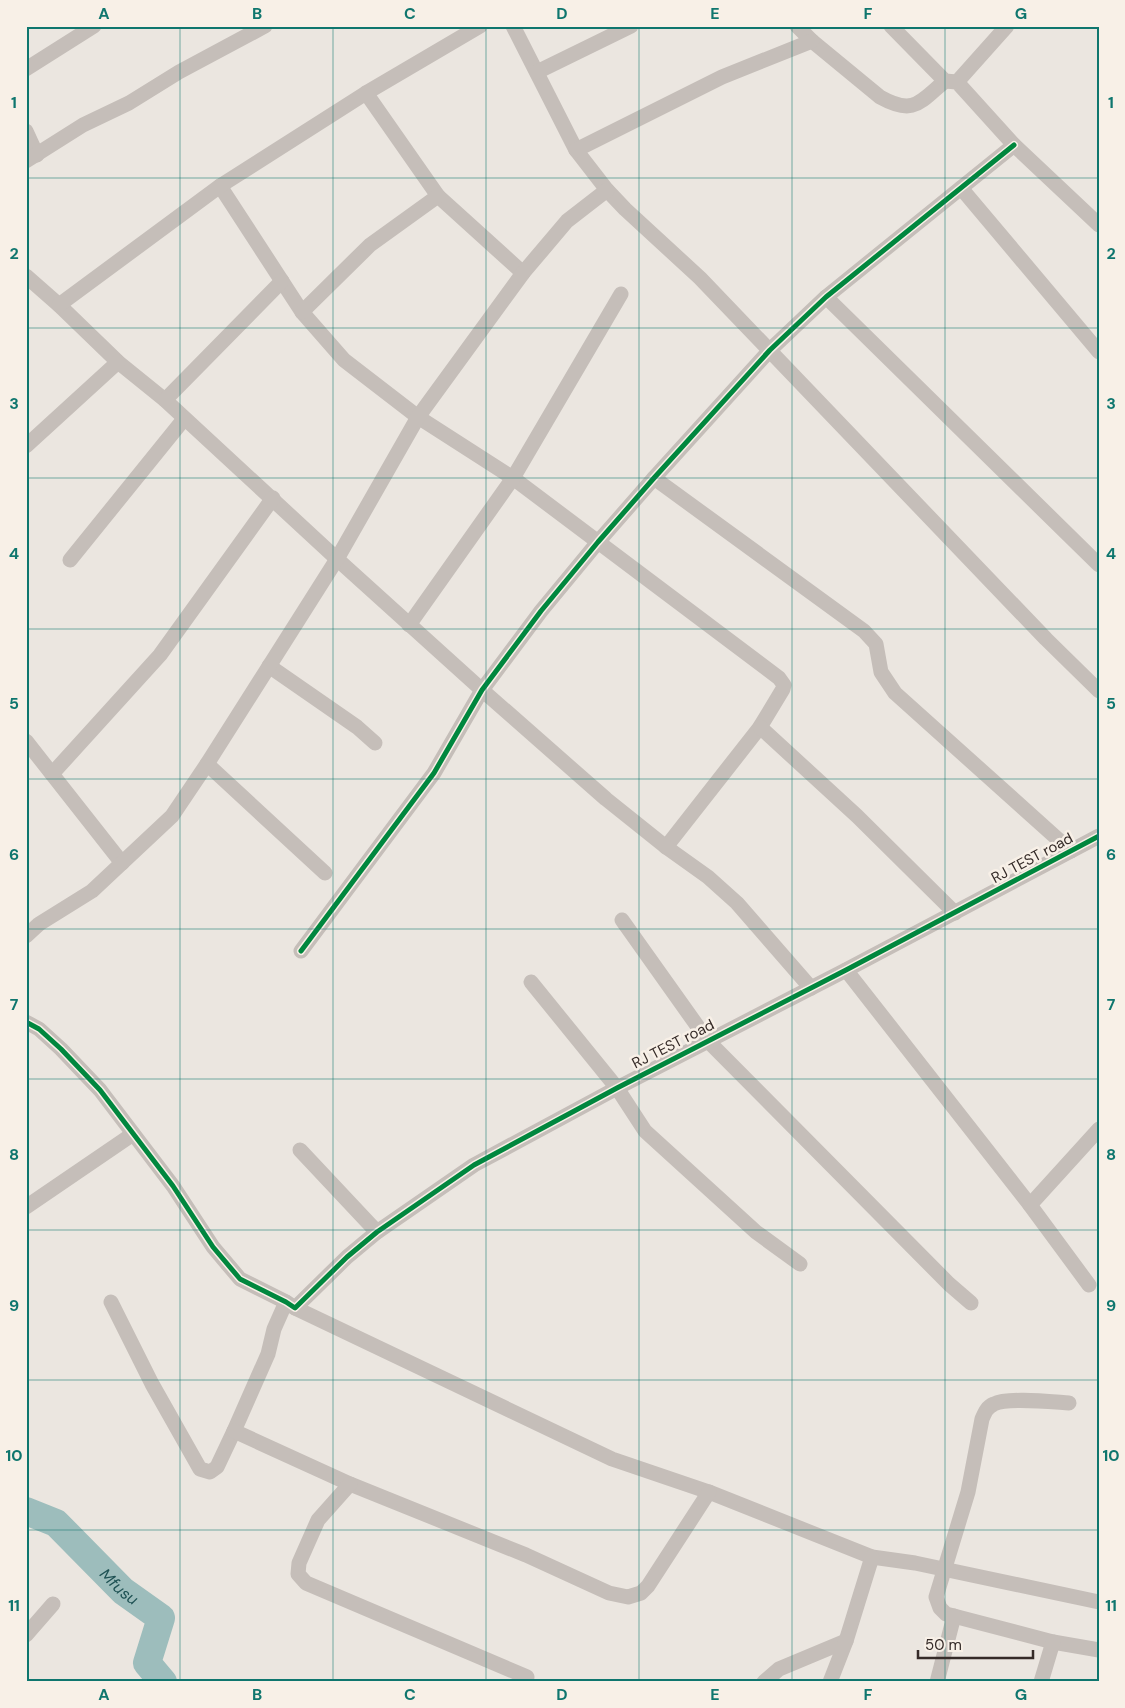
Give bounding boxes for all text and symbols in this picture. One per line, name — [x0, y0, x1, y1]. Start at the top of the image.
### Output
text: A — [98, 3, 110, 24]
text: B — [252, 3, 262, 24]
text: C — [404, 3, 416, 24]
text: D — [556, 3, 568, 24]
text: E — [710, 3, 720, 24]
text: F — [864, 3, 873, 24]
text: G — [1015, 3, 1027, 24]
text: 1 — [11, 92, 17, 113]
text: 1 — [1108, 92, 1114, 113]
text: 2 — [9, 243, 19, 264]
text: 2 — [1106, 243, 1116, 264]
text: 3 — [9, 393, 19, 414]
text: 3 — [1106, 393, 1116, 414]
text: 4 — [9, 543, 19, 564]
text: 4 — [1106, 543, 1116, 564]
text: 5 — [9, 693, 19, 714]
text: 5 — [1106, 693, 1116, 714]
street label: RJ TEST road — [988, 828, 1076, 888]
text: 6 — [9, 844, 19, 865]
text: 6 — [1106, 844, 1116, 865]
text: 7 — [10, 994, 19, 1015]
text: 7 — [1107, 994, 1116, 1015]
street label: RJ TEST road — [628, 1015, 718, 1073]
text: 8 — [9, 1144, 19, 1165]
text: 8 — [1106, 1144, 1116, 1165]
text: 9 — [9, 1295, 19, 1316]
text: 9 — [1106, 1295, 1116, 1316]
text: 10 — [5, 1445, 23, 1466]
text: 10 — [1102, 1445, 1120, 1466]
water label: Mfusu — [96, 1563, 143, 1609]
text: 11 — [8, 1595, 20, 1616]
text: 11 — [1105, 1595, 1117, 1616]
scale bar — [918, 1628, 1032, 1660]
text: 50 m — [925, 1635, 962, 1655]
text: A — [98, 1684, 110, 1705]
text: B — [252, 1684, 262, 1705]
text: C — [404, 1684, 416, 1705]
text: D — [556, 1684, 568, 1705]
text: E — [710, 1684, 720, 1705]
text: F — [864, 1684, 873, 1705]
text: G — [1015, 1684, 1027, 1705]

